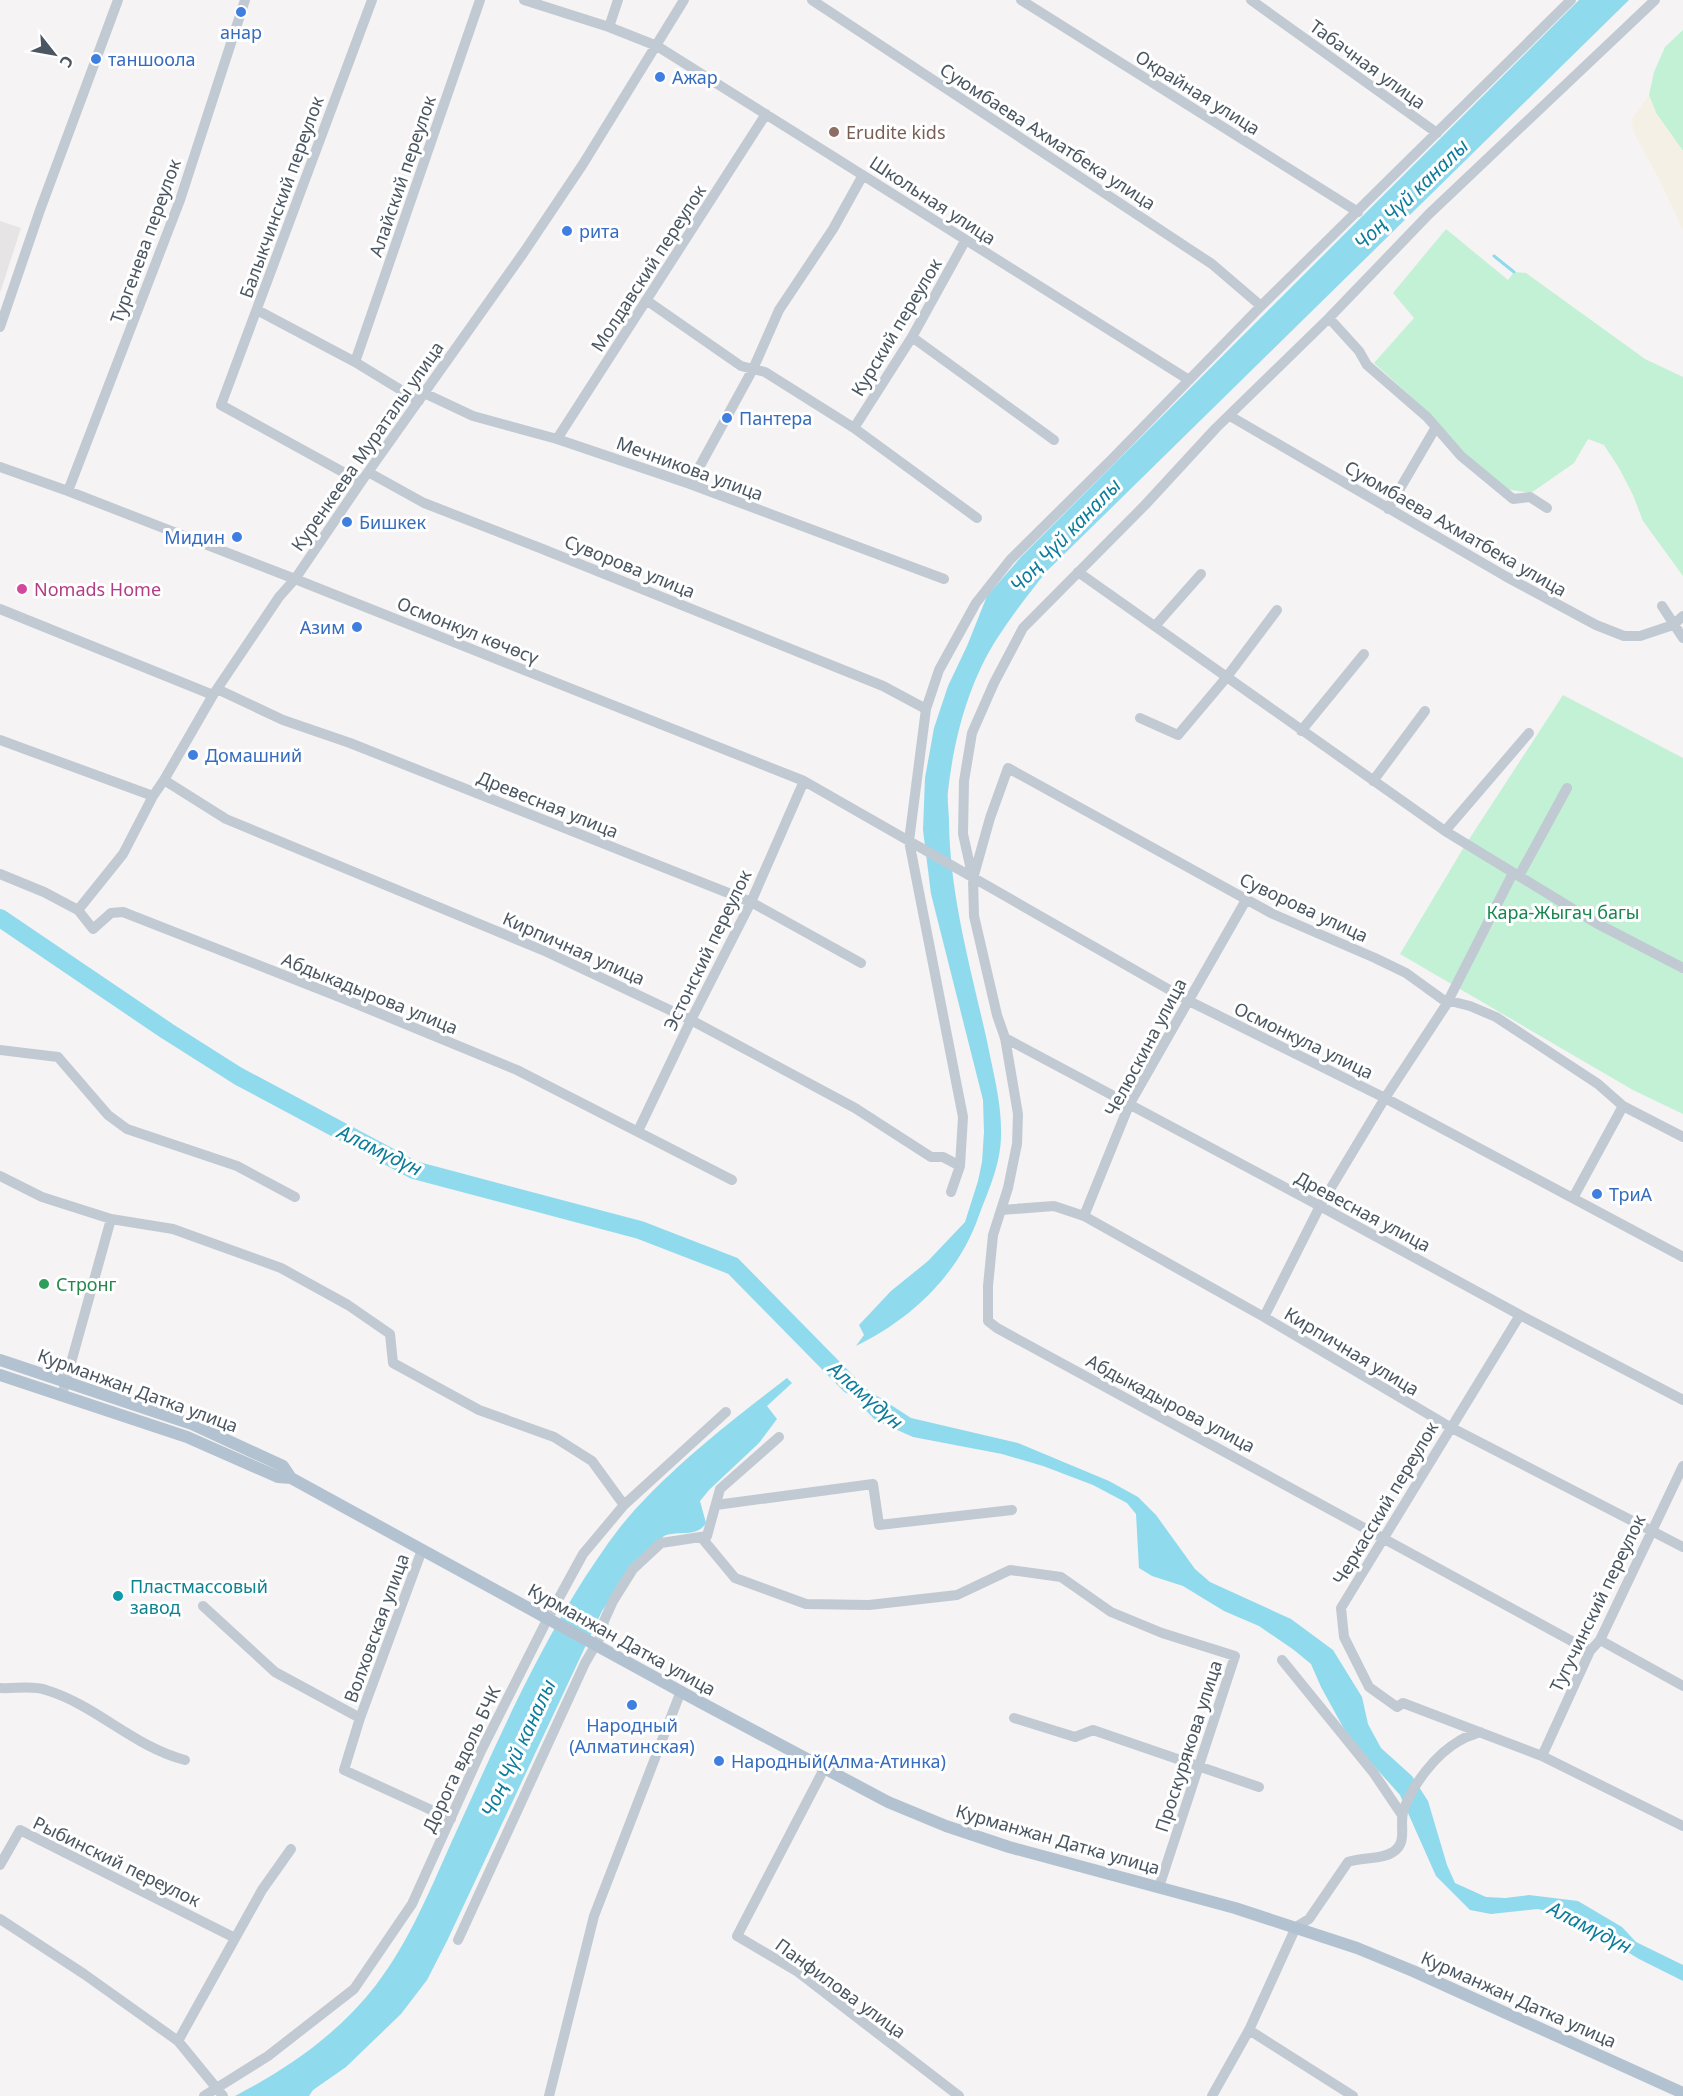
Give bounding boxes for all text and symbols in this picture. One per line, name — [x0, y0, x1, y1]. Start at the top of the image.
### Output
marker: анар — [234, 5, 248, 19]
street label: Табачная улица — [1305, 14, 1431, 114]
place label: анар — [220, 20, 262, 44]
north arrow — [24, 24, 84, 84]
street label: Окрайная улица — [1131, 44, 1265, 140]
place label: таншоола — [108, 47, 195, 71]
text: С — [55, 52, 79, 72]
marker: таншоола — [89, 52, 103, 66]
street label: Суюмбаева Ахматбека улица — [936, 57, 1160, 215]
place label: Ажар — [672, 65, 718, 89]
marker: Ажар — [653, 70, 667, 84]
street label: Балыкчинский переулок — [233, 92, 329, 301]
street label: Алайский переулок — [363, 92, 441, 260]
place label: Erudite kids — [846, 120, 946, 144]
marker: Erudite kids — [827, 125, 841, 139]
water label: Чоң Чүй каналы — [1348, 132, 1474, 255]
street label: Школьная улица — [865, 150, 1001, 250]
street label: Тургенева переулок — [104, 155, 186, 327]
street label: Молдавский переулок — [585, 180, 711, 356]
place label: рита — [579, 219, 620, 243]
marker: рита — [560, 224, 574, 238]
street label: Курский переулок — [845, 253, 947, 400]
street label: Куренкеева Мураталы улица — [285, 336, 449, 556]
place label: Пантера — [739, 406, 812, 430]
marker: Пантера — [720, 411, 734, 425]
street label: Мечникова улица — [613, 430, 767, 506]
street label: Суюмбаева Ахматбека улица — [1341, 454, 1571, 602]
water label: Чоң Чүй каналы — [1004, 472, 1127, 598]
place label: Бишкек — [359, 510, 426, 534]
marker: Бишкек — [340, 515, 354, 529]
place label: Мидин — [164, 525, 225, 549]
street label: Суворова улица — [561, 529, 699, 603]
marker: Мидин — [230, 530, 244, 544]
place label: Nomads Home — [34, 577, 161, 601]
marker: Nomads Home — [15, 582, 29, 596]
street label: Осмонкул көчөсү — [394, 591, 543, 670]
place label: Азим — [300, 615, 345, 639]
marker: Азим — [350, 620, 364, 634]
place label: Домашний — [205, 743, 302, 767]
marker: Домашний — [186, 748, 200, 762]
street label: Древесная улица — [474, 765, 622, 843]
street label: Эстонский переулок — [658, 865, 757, 1034]
street label: Суворова улица — [1236, 867, 1372, 947]
park label: Кара-Жыгач багы — [1486, 900, 1640, 924]
street label: Кирпичная улица — [499, 906, 649, 990]
street label: Абдыкадырова улица — [278, 947, 462, 1039]
street label: Челюскина улица — [1098, 974, 1192, 1120]
street label: Осмонкула улица — [1230, 996, 1378, 1084]
water label: Аламүдүн — [332, 1117, 427, 1182]
street label: Древесная улица — [1291, 1165, 1435, 1257]
place label: ТриА — [1609, 1182, 1653, 1206]
marker: ТриА — [1590, 1187, 1604, 1201]
place label: Стронг — [56, 1272, 117, 1296]
marker: Стронг — [37, 1277, 51, 1291]
street label: Кирпичная улица — [1280, 1301, 1424, 1401]
street label: Курманжан Датка улица — [35, 1343, 241, 1437]
street label: Абдыкадырова улица — [1082, 1348, 1260, 1458]
water label: Аламүдүн — [821, 1354, 909, 1435]
street label: Черкасский переулок — [1327, 1416, 1444, 1589]
street label: Тугучинский переулок — [1544, 1510, 1651, 1696]
street label: Волховская улица — [338, 1550, 414, 1706]
place label: Пластмассовый завод — [130, 1574, 268, 1619]
street label: Курманжан Датка улица — [524, 1577, 720, 1701]
marker: Пластмассовый завод — [111, 1589, 125, 1603]
street label: Проскурякова улица — [1149, 1657, 1227, 1835]
water label: Чоң Чүй каналы — [474, 1674, 562, 1821]
street label: Дорога вдоль БЧК — [416, 1681, 506, 1836]
marker: Народный (Алматинская) — [625, 1698, 639, 1712]
place label: Народный (Алматинская) — [569, 1713, 695, 1758]
place label: Народный(Алма-Атинка) — [731, 1749, 946, 1773]
marker: Народный(Алма-Атинка) — [712, 1754, 726, 1768]
street label: Курманжан Датка улица — [953, 1798, 1163, 1880]
street label: Рыбинский переулок — [29, 1810, 205, 1912]
water label: Аламүдүн — [1542, 1893, 1637, 1960]
street label: Панфилова улица — [771, 1932, 911, 2044]
street label: Курманжан Датка улица — [1418, 1945, 1620, 2053]

